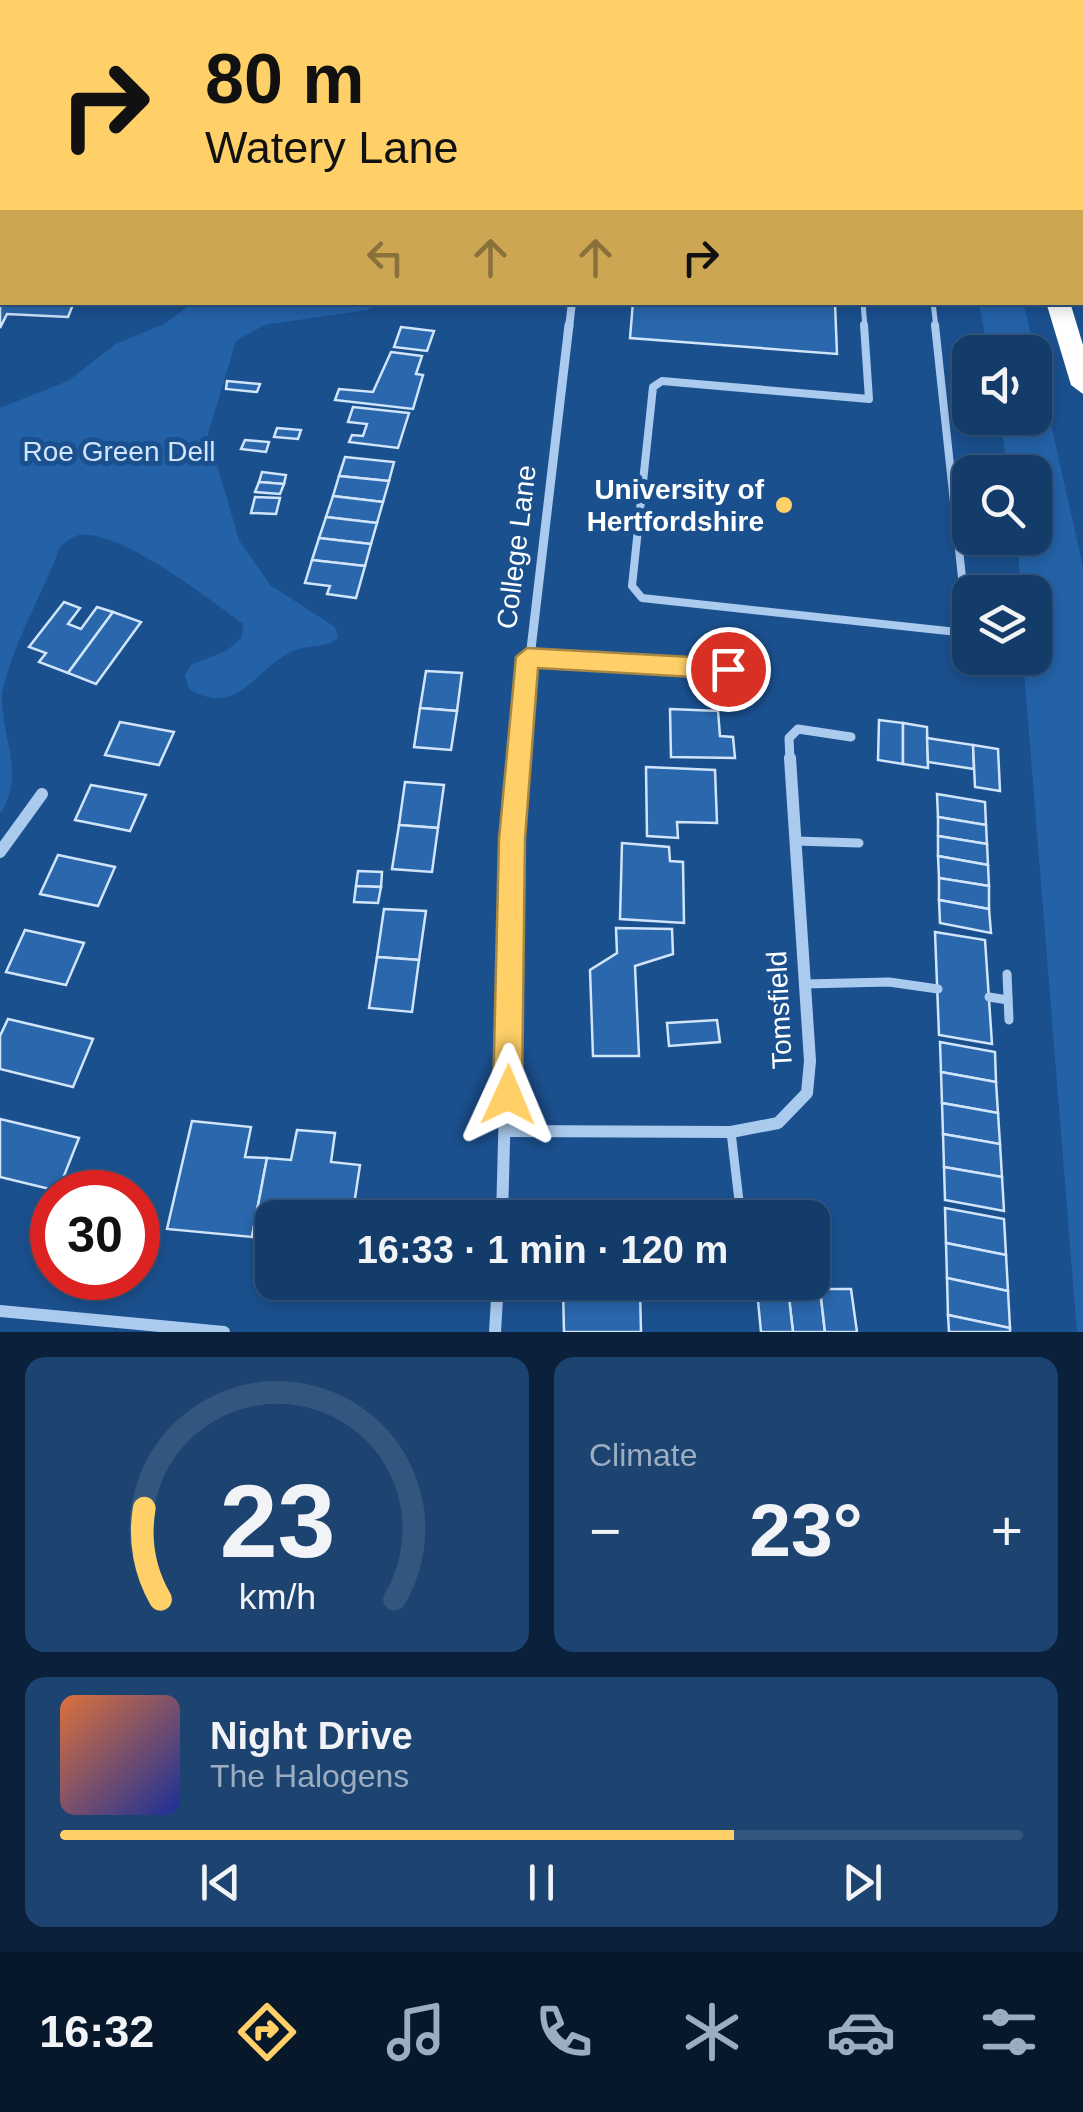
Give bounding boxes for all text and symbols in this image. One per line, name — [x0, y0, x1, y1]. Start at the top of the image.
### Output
icon: right — [40, 40, 170, 170]
text: 80 m — [205, 40, 365, 118]
text: Watery Lane — [205, 122, 458, 173]
icon: left — [358, 230, 413, 285]
icon: ahead — [463, 230, 518, 285]
icon: ahead — [568, 230, 623, 285]
icon: right — [673, 230, 728, 285]
map controls — [952, 335, 1052, 675]
button: sound — [952, 335, 1052, 435]
park label: Roe Green Dell — [23, 436, 215, 467]
button: search — [952, 455, 1052, 555]
street label: College Lane — [491, 463, 542, 631]
place label: University of Hertfordshire — [587, 474, 765, 537]
marker: University of Hertfordshire — [773, 494, 795, 516]
button: layers — [952, 575, 1052, 675]
pin — [686, 627, 771, 712]
icon: arrive — [701, 642, 756, 697]
street label: Tomsfield — [761, 950, 798, 1070]
position arrow — [456, 1043, 560, 1147]
speed limit sign: 30 — [30, 1170, 160, 1300]
text: 16:33 · 1 min · 120 m — [357, 1229, 728, 1271]
text: Climate — [589, 1437, 697, 1473]
text: 23 — [219, 1463, 335, 1579]
text: 23° — [749, 1488, 863, 1572]
text: − — [589, 1500, 621, 1562]
text: + — [991, 1500, 1023, 1562]
text: km/h — [238, 1577, 316, 1617]
text: Night Drive — [210, 1715, 413, 1757]
text: The Halogens — [210, 1758, 409, 1794]
icon: previous — [193, 1855, 248, 1910]
icon: pause — [514, 1855, 569, 1910]
icon: next — [835, 1855, 890, 1910]
icon: directions — [232, 1997, 302, 2067]
icon: music — [381, 1997, 451, 2067]
icon: phone — [529, 1997, 599, 2067]
icon: climate — [677, 1997, 747, 2067]
icon: car — [826, 1997, 896, 2067]
icon: filters — [974, 1997, 1044, 2067]
text: 16:32 — [39, 2006, 154, 2057]

